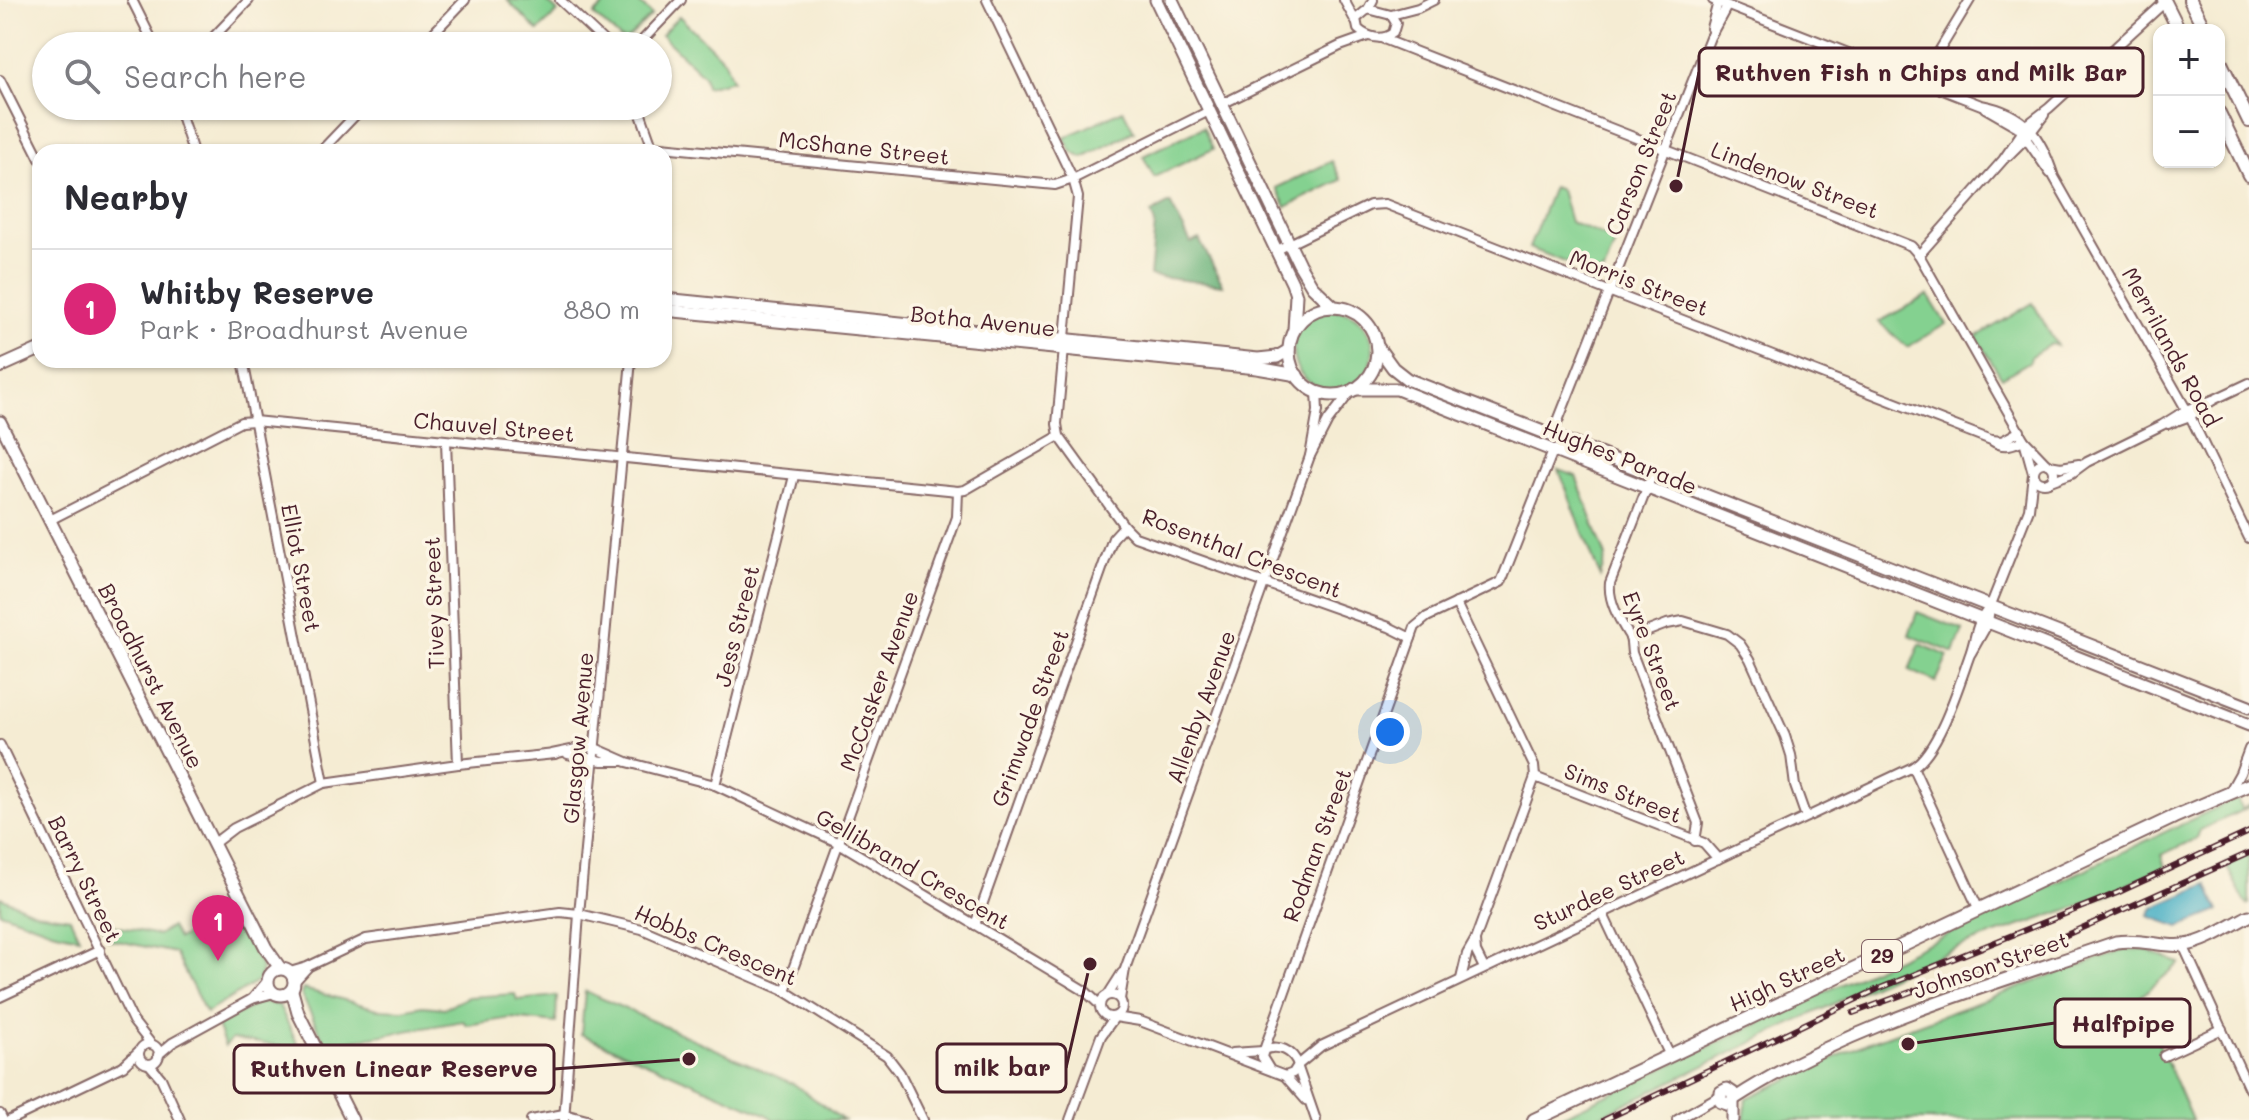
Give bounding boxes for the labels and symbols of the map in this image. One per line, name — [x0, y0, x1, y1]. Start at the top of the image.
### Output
callout: Ruthven Fish n Chips and Milk Bar — [1699, 48, 2143, 96]
text: Ruthven Fish n Chips and Milk Bar — [1715, 56, 2127, 87]
street label: Carson Street — [1598, 86, 1683, 239]
street label: McShane Street — [777, 124, 951, 171]
street label: Lindenow Street — [1707, 134, 1883, 225]
street label: Morris Street — [1565, 243, 1713, 322]
street label: Merrilands Road — [2116, 262, 2227, 432]
street label: Botha Avenue — [909, 298, 1057, 343]
street label: Chauvel Street — [412, 405, 576, 448]
street label: Hughes Parade — [1539, 412, 1702, 501]
street label: Elliot Street — [275, 501, 328, 635]
street label: Rosenthal Crescent — [1138, 501, 1346, 604]
street label: Tivey Street — [417, 536, 450, 670]
street label: Jess Street — [707, 562, 766, 690]
street label: Broadhurst Avenue — [92, 578, 211, 773]
street label: McCasker Avenue — [832, 587, 925, 775]
street label: Eyre Street — [1616, 587, 1689, 715]
street label: Grimwade Street — [984, 625, 1075, 811]
street label: Allenby Avenue — [1159, 626, 1242, 787]
street label: Glasgow Avenue — [556, 651, 599, 825]
your location — [1370, 712, 1410, 752]
street label: Sims Street — [1560, 756, 1686, 829]
street label: Rodman Street — [1275, 764, 1358, 926]
street label: Gellibrand Crescent — [811, 801, 1015, 936]
street label: Barry Street — [42, 810, 129, 947]
street label: Sturdee Street — [1529, 842, 1689, 937]
pin: 1 — [192, 895, 244, 961]
street label: Hobbs Crescent — [630, 897, 802, 992]
street label: Johnson Street — [1909, 924, 2072, 1005]
street label: High Street — [1724, 939, 1849, 1018]
road number: 29 — [1862, 940, 1902, 972]
callout: Halfpipe — [2055, 999, 2190, 1047]
text: Halfpipe — [2071, 1007, 2175, 1038]
callout: milk bar — [937, 1044, 1066, 1092]
callout: Ruthven Linear Reserve — [234, 1045, 554, 1093]
text: milk bar — [953, 1051, 1051, 1082]
text: Ruthven Linear Reserve — [250, 1052, 538, 1083]

